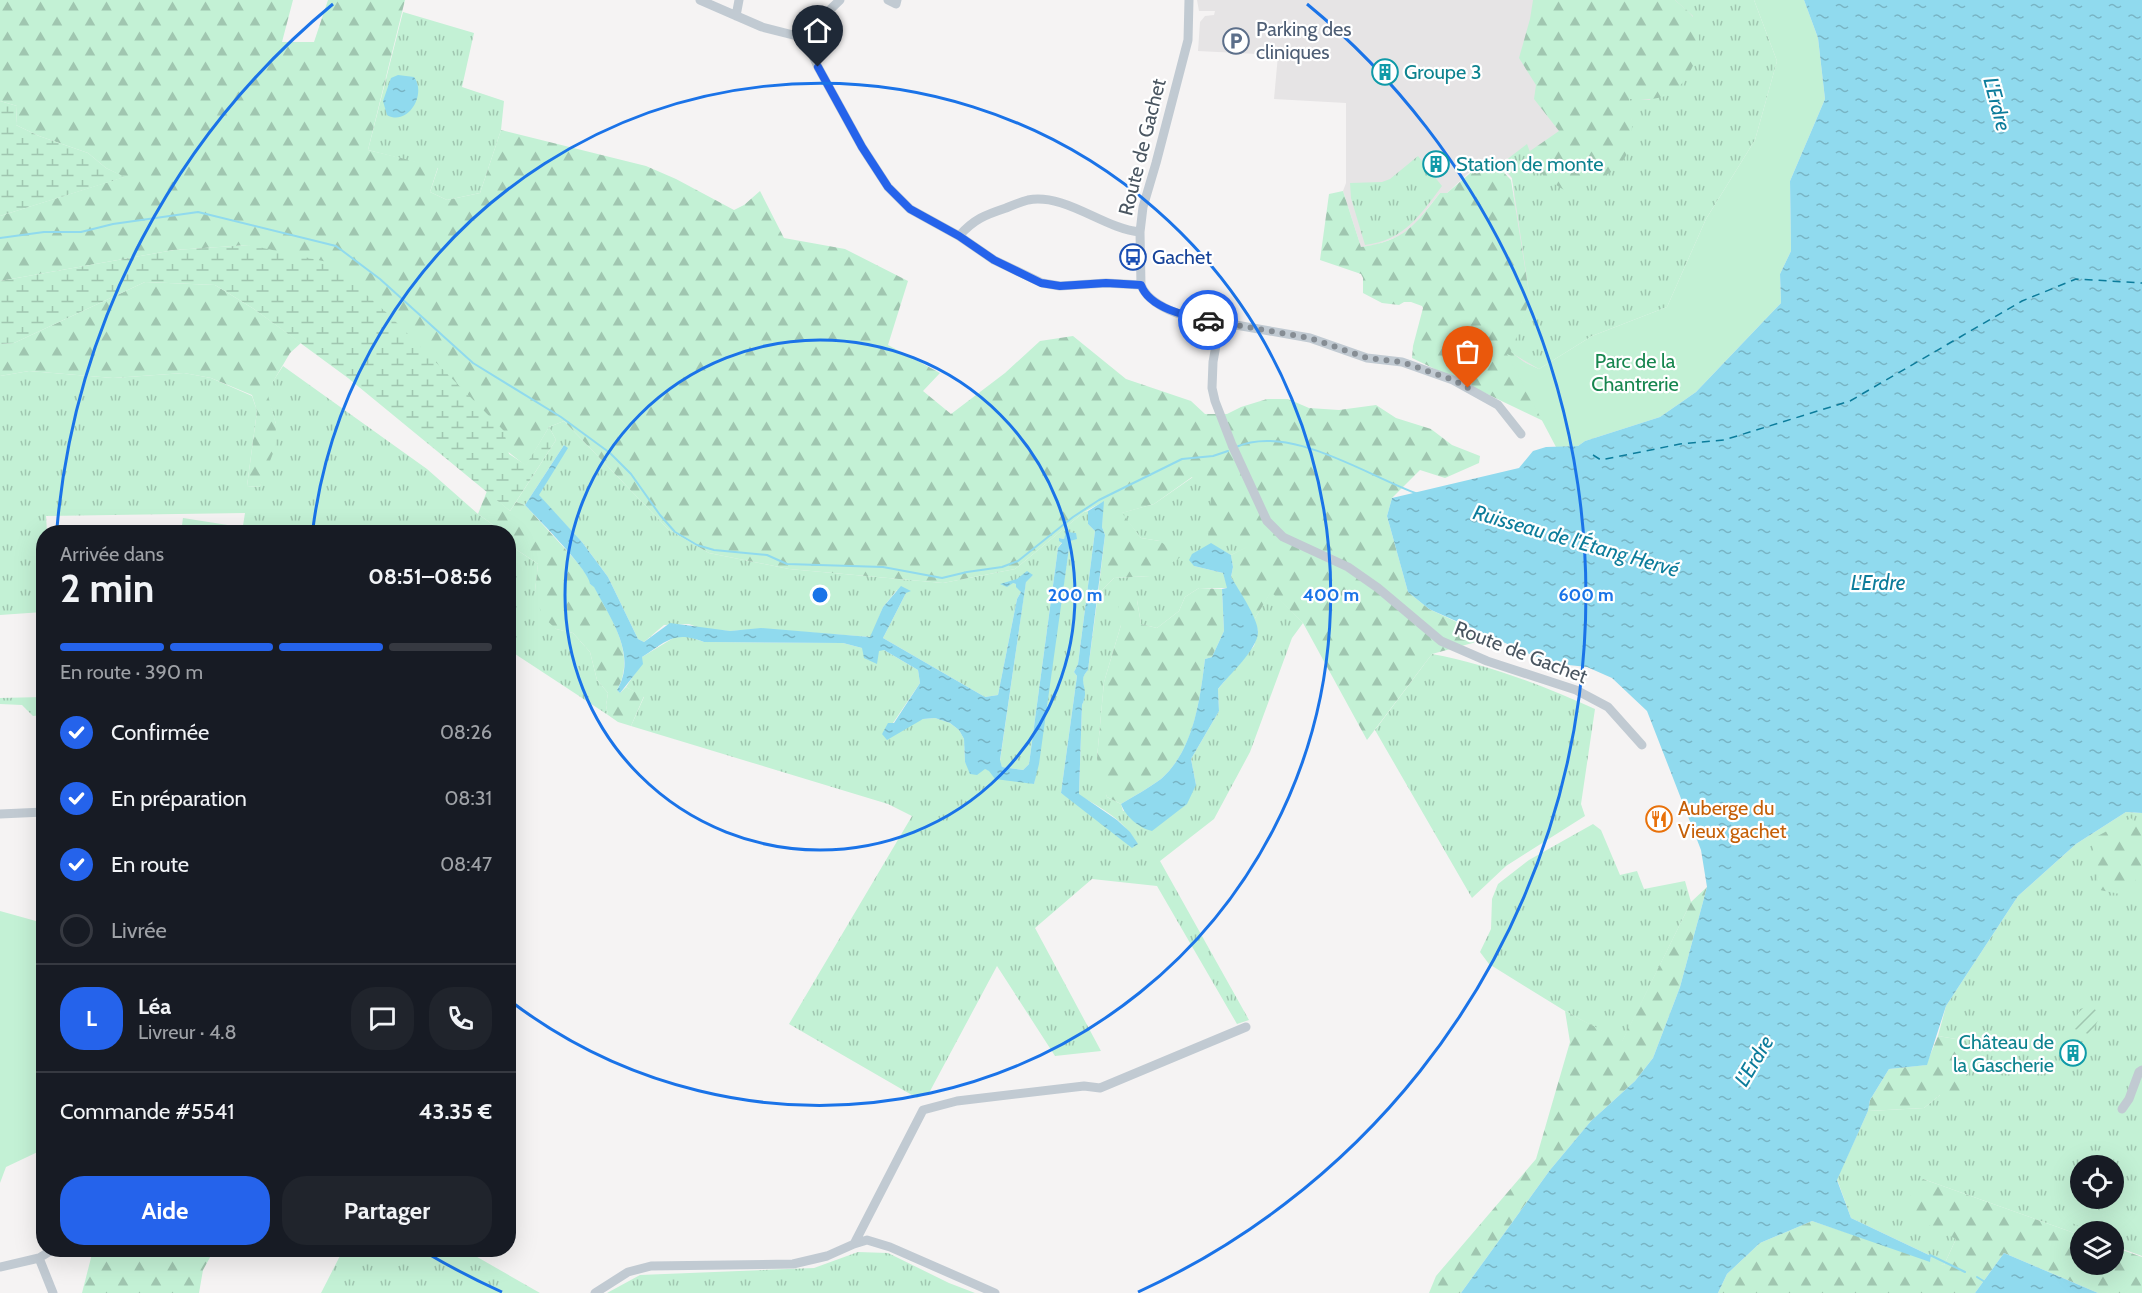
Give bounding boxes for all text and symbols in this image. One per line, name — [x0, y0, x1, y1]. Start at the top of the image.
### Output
pin — [792, 5, 843, 67]
icon: home — [801, 14, 834, 47]
place label: Parking des cliniques — [1256, 17, 1352, 64]
parking icon: Parking des cliniques — [1221, 26, 1251, 56]
building icon: Groupe 3 — [1370, 57, 1400, 87]
place label: Groupe 3 — [1404, 60, 1482, 84]
water label: L'Erdre — [1978, 74, 2017, 134]
street label: Route de Gachet — [1113, 76, 1171, 218]
building icon: Station de monte — [1421, 149, 1451, 179]
place label: Station de monte — [1456, 152, 1603, 176]
bus stop icon: Gachet — [1118, 242, 1148, 272]
place label: Gachet — [1152, 245, 1212, 269]
courier — [1178, 290, 1238, 350]
icon: car — [1192, 304, 1225, 337]
pin — [1442, 326, 1493, 388]
icon: bag — [1451, 335, 1484, 368]
park label: Parc de la Chantrerie — [1591, 349, 1679, 396]
water label: Ruisseau de l'Étang Hervé — [1470, 498, 1683, 582]
text: Arrivée dans — [60, 542, 164, 566]
text: 08:51–08:56 — [368, 563, 492, 590]
text: 2 min — [60, 564, 154, 612]
water label: L'Erdre — [1851, 570, 1906, 595]
text: 200 m — [1048, 584, 1102, 606]
text: 400 m — [1303, 584, 1359, 606]
text: 600 m — [1558, 584, 1614, 606]
centre of rings — [810, 585, 830, 605]
street label: Route de Gachet — [1451, 616, 1591, 688]
text: En route · 390 m — [60, 660, 203, 684]
icon: check — [60, 716, 93, 749]
text: Confirmée — [111, 719, 209, 746]
text: 08:26 — [440, 720, 492, 744]
icon: check — [60, 782, 93, 815]
text: En préparation — [111, 785, 247, 812]
text: 08:31 — [444, 786, 492, 810]
place label: Auberge du Vieux gachet — [1678, 796, 1787, 843]
restaurant icon: Auberge du Vieux gachet — [1644, 804, 1674, 834]
icon: check — [60, 848, 93, 881]
text: En route — [111, 851, 189, 878]
text: 08:47 — [440, 852, 492, 876]
text: Livrée — [111, 917, 167, 944]
button: chat — [351, 987, 414, 1050]
button: phone — [429, 987, 492, 1050]
text: Léa — [138, 993, 171, 1020]
text: L — [86, 1005, 97, 1032]
text: Livreur · 4.8 — [138, 1020, 237, 1044]
place label: Château de la Gascherie — [1953, 1030, 2054, 1077]
water label: L'Erdre — [1729, 1031, 1779, 1091]
building icon: Château de la Gascherie — [2058, 1038, 2088, 1068]
text: Commande #5541 — [60, 1098, 234, 1125]
text: 43.35 € — [419, 1098, 492, 1125]
map controls — [2070, 1155, 2124, 1275]
button: locate — [2070, 1155, 2124, 1209]
button: Aide — [60, 1176, 270, 1245]
button: Partager — [282, 1176, 492, 1245]
button: layers — [2070, 1221, 2124, 1275]

